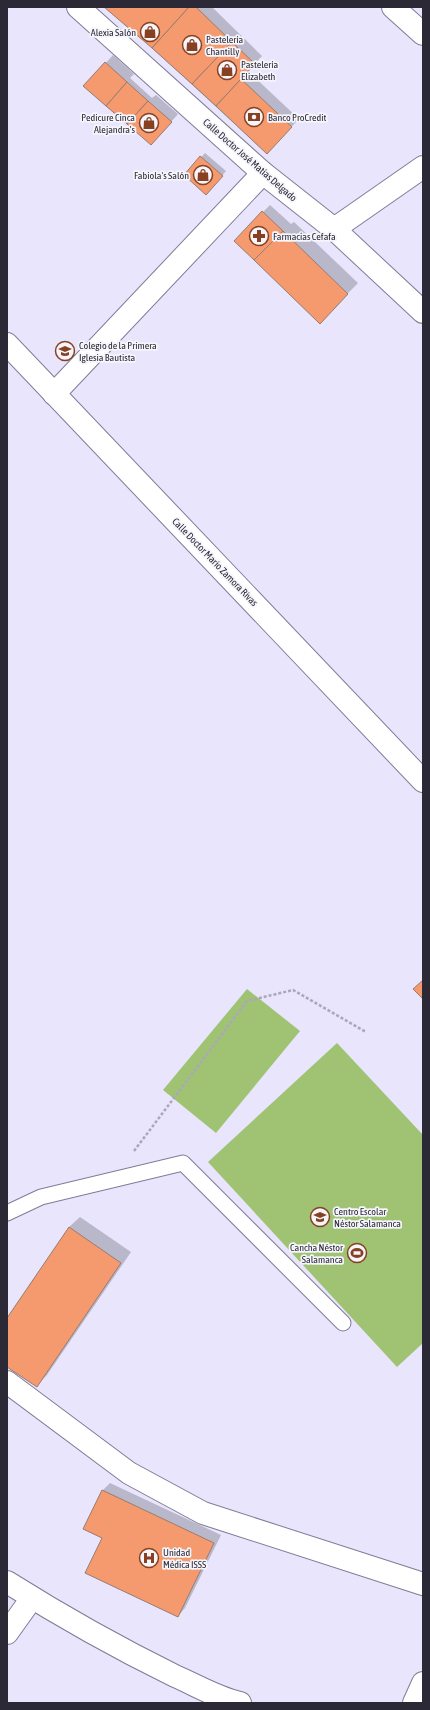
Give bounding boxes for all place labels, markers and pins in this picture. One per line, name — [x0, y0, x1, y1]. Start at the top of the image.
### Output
shop icon: Alexia Salón — [139, 21, 161, 43]
place label: Alexia Salón — [91, 27, 136, 38]
shop icon: Pastelería Chantilly — [181, 34, 203, 56]
place label: Pastelería Chantilly — [206, 34, 244, 57]
shop icon: Pastelería Elizabeth — [216, 59, 238, 81]
place label: Pastelería Elizabeth — [241, 59, 279, 82]
bank icon: Banco ProCredit — [243, 106, 265, 128]
place label: Pedicure Cinca Alejandra's — [81, 112, 135, 135]
shop icon: Pedicure Cinca Alejandra's — [138, 112, 160, 134]
place label: Banco ProCredit — [268, 112, 327, 123]
shop icon: Fabiola's Salón — [192, 164, 214, 186]
place label: Fabiola's Salón — [134, 170, 189, 181]
pharmacy icon: Farmacias Cefafa — [248, 225, 270, 247]
place label: Farmacias Cefafa — [273, 231, 336, 242]
school or university icon: Colegio de la Primera Iglesia Bautista — [54, 340, 76, 362]
place label: Colegio de la Primera Iglesia Bautista — [79, 340, 157, 363]
school or university icon: Centro Escolar Néstor Salamanca — [309, 1206, 331, 1228]
place label: Centro Escolar Néstor Salamanca — [334, 1206, 401, 1229]
place label: Cancha Néstor Salamanca — [290, 1242, 344, 1265]
sports icon: Cancha Néstor Salamanca — [346, 1242, 368, 1264]
hospital icon: Unidad Médica ISSS — [138, 1547, 160, 1569]
place label: Unidad Médica ISSS — [163, 1547, 206, 1570]

